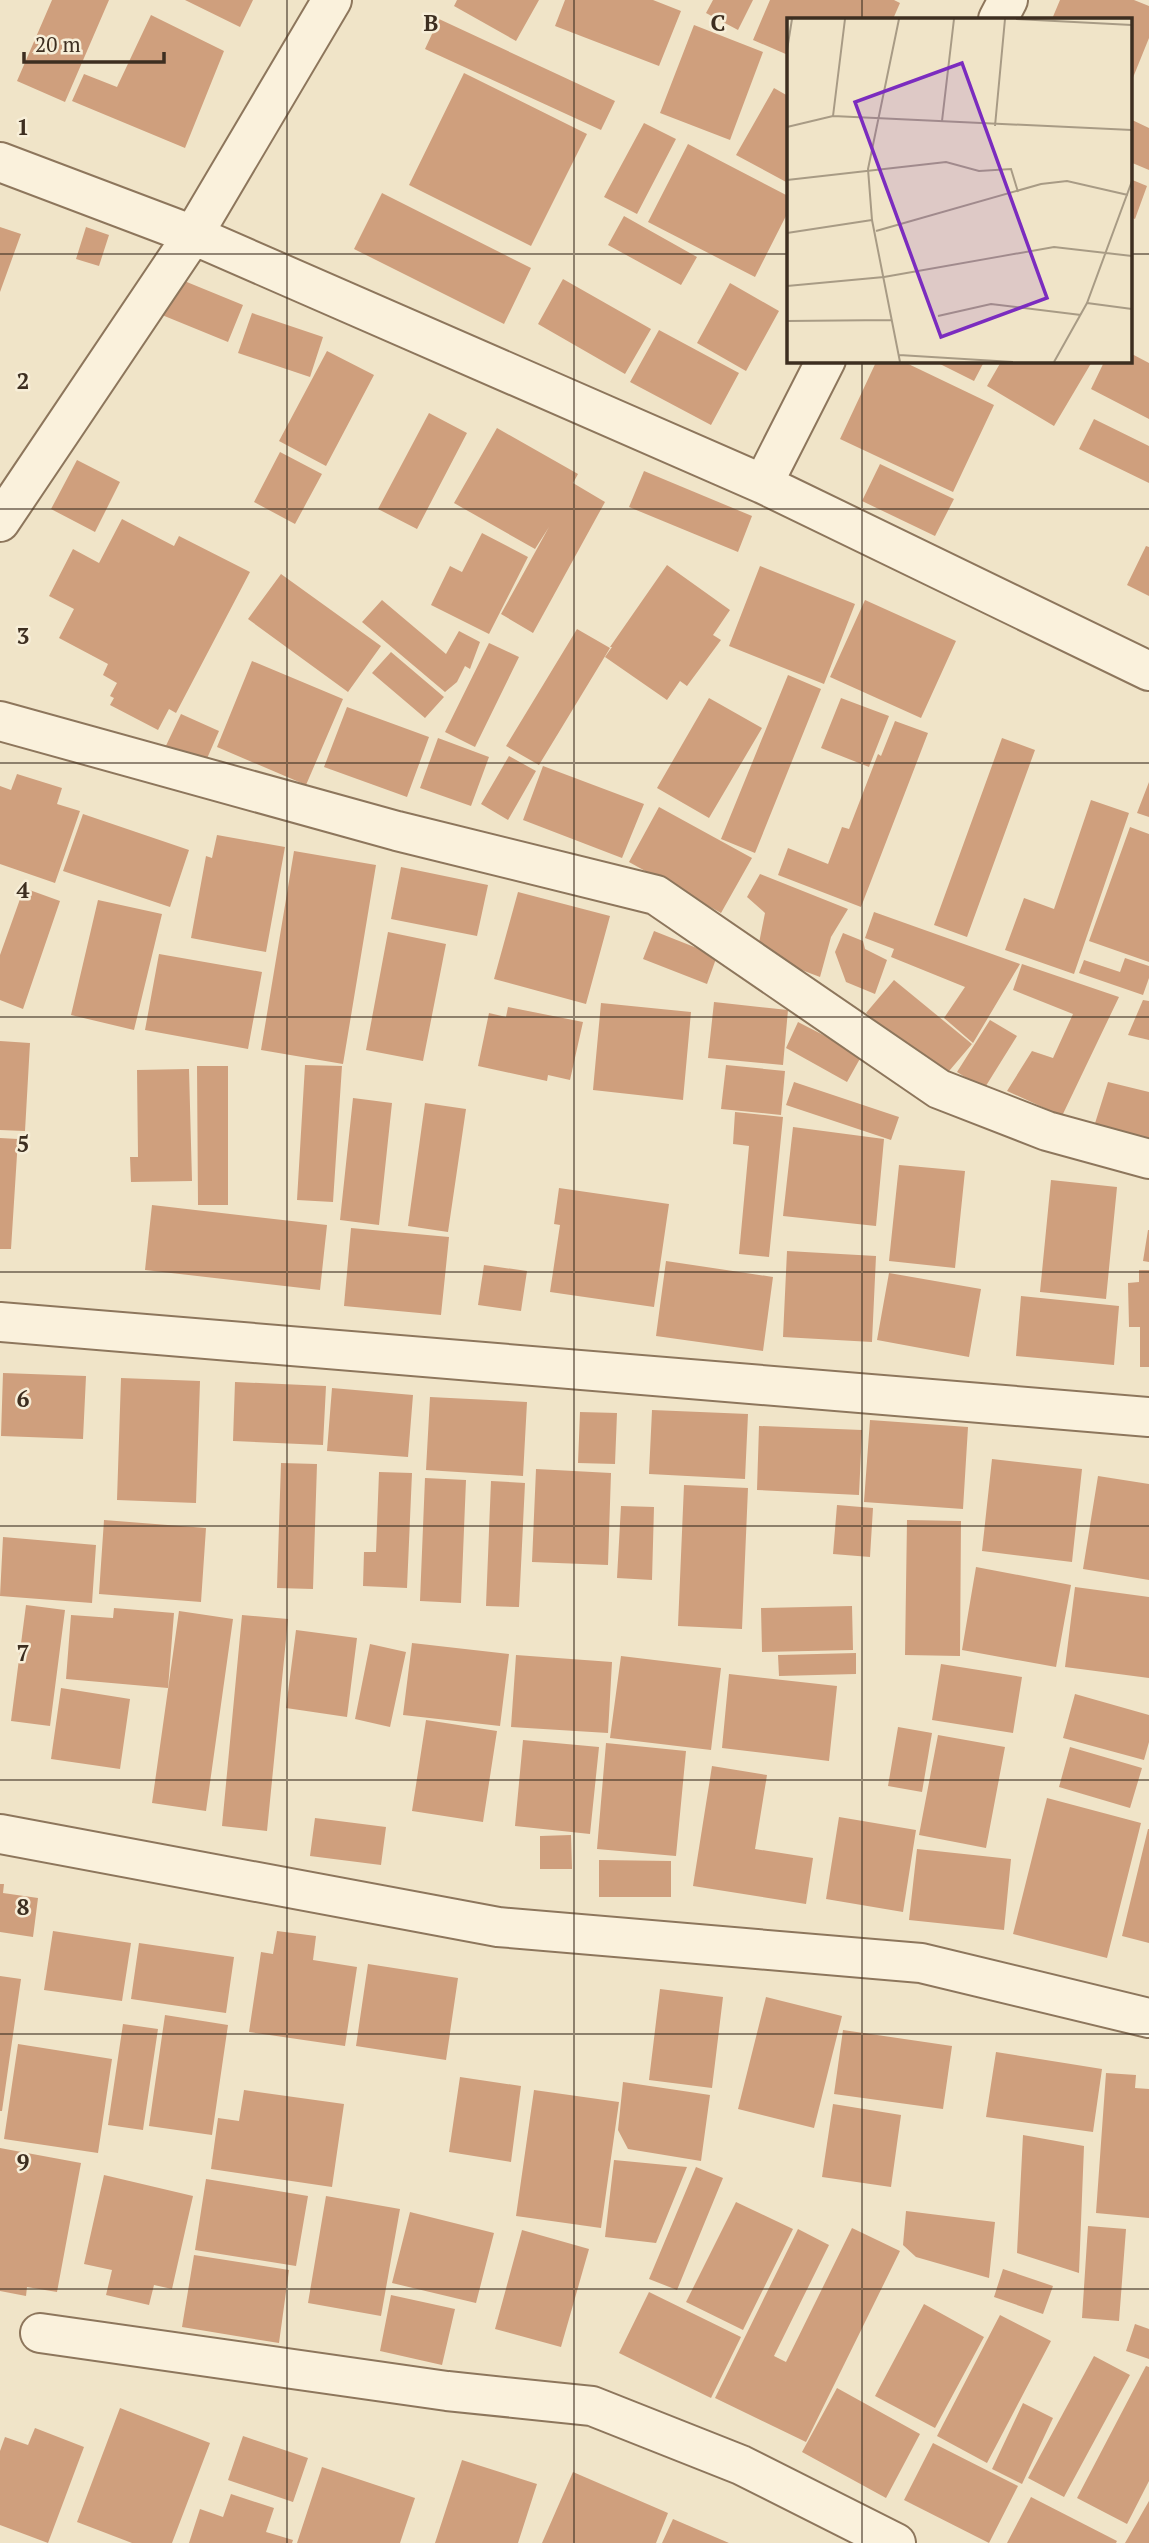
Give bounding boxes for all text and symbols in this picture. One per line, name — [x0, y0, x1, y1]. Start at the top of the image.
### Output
text: B — [424, 7, 439, 38]
text: C — [711, 7, 726, 38]
inset map — [787, 18, 1132, 362]
scale bar — [24, 21, 164, 65]
text: 20 m — [35, 30, 81, 58]
text: 1 — [17, 111, 30, 142]
text: 2 — [17, 365, 30, 396]
text: 3 — [17, 620, 30, 651]
text: 4 — [17, 874, 30, 905]
text: 5 — [17, 1128, 30, 1159]
text: 6 — [17, 1383, 30, 1414]
text: 7 — [17, 1637, 30, 1668]
text: 8 — [17, 1891, 30, 1922]
text: 9 — [17, 2146, 30, 2177]

